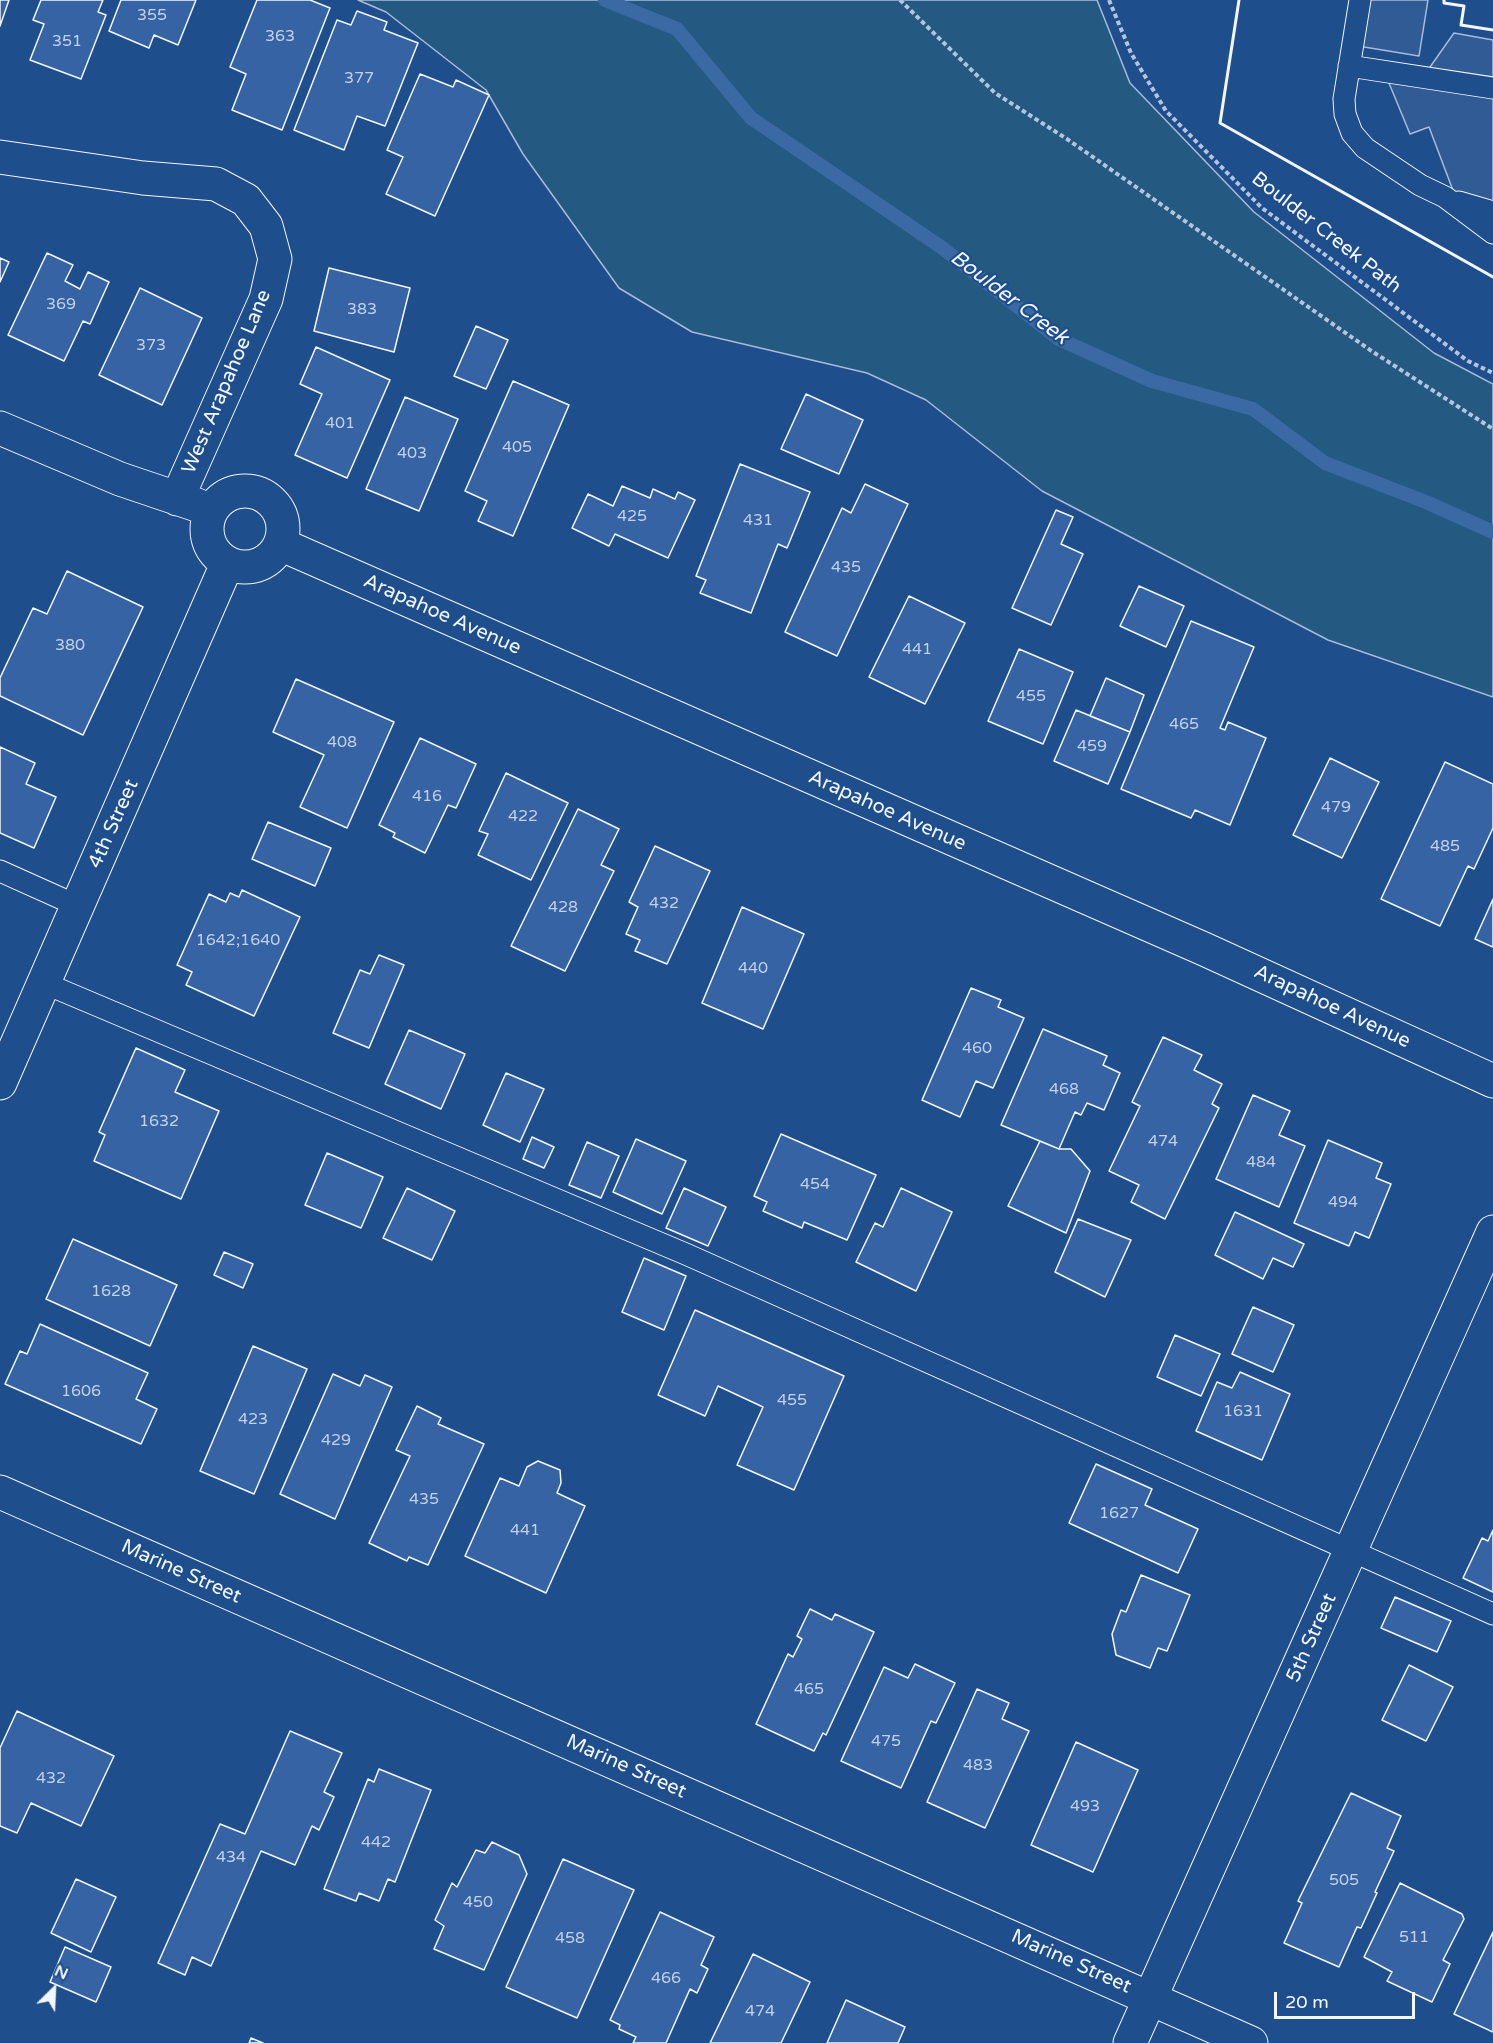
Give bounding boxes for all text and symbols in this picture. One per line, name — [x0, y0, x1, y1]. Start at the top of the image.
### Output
house number: 355 — [137, 6, 167, 26]
house number: 363 — [265, 27, 295, 47]
house number: 351 — [52, 32, 82, 52]
house number: 377 — [344, 69, 374, 89]
street label: Boulder Creek Path — [1246, 167, 1406, 299]
water label: Boulder Creek — [945, 245, 1073, 351]
street label: West Arapahoe Lane — [177, 286, 277, 478]
house number: 369 — [46, 295, 76, 315]
house number: 383 — [347, 300, 377, 320]
house number: 373 — [136, 336, 166, 356]
house number: 401 — [325, 414, 355, 434]
house number: 405 — [502, 438, 532, 458]
house number: 403 — [397, 444, 427, 464]
house number: 425 — [617, 507, 647, 527]
house number: 431 — [743, 511, 773, 531]
house number: 435 — [831, 558, 861, 578]
street label: Arapahoe Avenue — [359, 569, 525, 661]
house number: 380 — [55, 636, 85, 656]
house number: 441 — [902, 640, 932, 660]
house number: 455 — [1016, 687, 1046, 707]
house number: 465 — [1169, 715, 1199, 735]
house number: 408 — [327, 733, 357, 753]
house number: 459 — [1077, 737, 1107, 757]
street label: Arapahoe Avenue — [804, 765, 970, 857]
street label: 4th Street — [84, 776, 144, 872]
house number: 416 — [412, 787, 442, 807]
house number: 479 — [1321, 798, 1351, 818]
house number: 422 — [508, 807, 538, 827]
house number: 485 — [1430, 837, 1460, 857]
house number: 432 — [649, 894, 679, 914]
house number: 428 — [548, 898, 578, 918]
house number: 1642;1640 — [196, 931, 280, 951]
house number: 440 — [738, 959, 768, 979]
street label: Arapahoe Avenue — [1250, 960, 1414, 1054]
house number: 460 — [962, 1039, 992, 1059]
house number: 468 — [1049, 1080, 1079, 1100]
house number: 1632 — [139, 1112, 179, 1132]
house number: 474 — [1148, 1132, 1178, 1152]
house number: 484 — [1246, 1153, 1276, 1173]
house number: 454 — [800, 1175, 830, 1195]
house number: 494 — [1328, 1193, 1358, 1213]
house number: 1628 — [91, 1282, 131, 1302]
house number: 1606 — [61, 1382, 101, 1402]
house number: 455 — [777, 1391, 807, 1411]
house number: 1631 — [1223, 1402, 1263, 1422]
house number: 423 — [238, 1410, 268, 1430]
house number: 429 — [321, 1431, 351, 1451]
house number: 435 — [409, 1490, 439, 1510]
house number: 1627 — [1099, 1504, 1139, 1524]
house number: 441 — [510, 1521, 540, 1541]
street label: Marine Street — [117, 1535, 245, 1609]
street label: 5th Street — [1282, 1590, 1342, 1686]
house number: 465 — [794, 1680, 824, 1700]
street label: Marine Street — [562, 1730, 690, 1804]
house number: 475 — [871, 1732, 901, 1752]
house number: 483 — [963, 1756, 993, 1776]
house number: 432 — [36, 1769, 66, 1789]
house number: 493 — [1070, 1797, 1100, 1817]
house number: 442 — [361, 1833, 391, 1853]
house number: 434 — [216, 1848, 246, 1868]
house number: 505 — [1329, 1871, 1359, 1891]
house number: 450 — [463, 1893, 493, 1913]
street label: Marine Street — [1007, 1925, 1135, 1999]
house number: 511 — [1399, 1928, 1429, 1948]
house number: 458 — [555, 1929, 585, 1949]
north arrow — [24, 1959, 84, 2019]
text: N — [51, 1961, 71, 1984]
house number: 466 — [651, 1969, 681, 1989]
scale bar — [1277, 1980, 1418, 2018]
text: 20 m — [1285, 1991, 1329, 2013]
house number: 474 — [745, 2002, 775, 2022]

